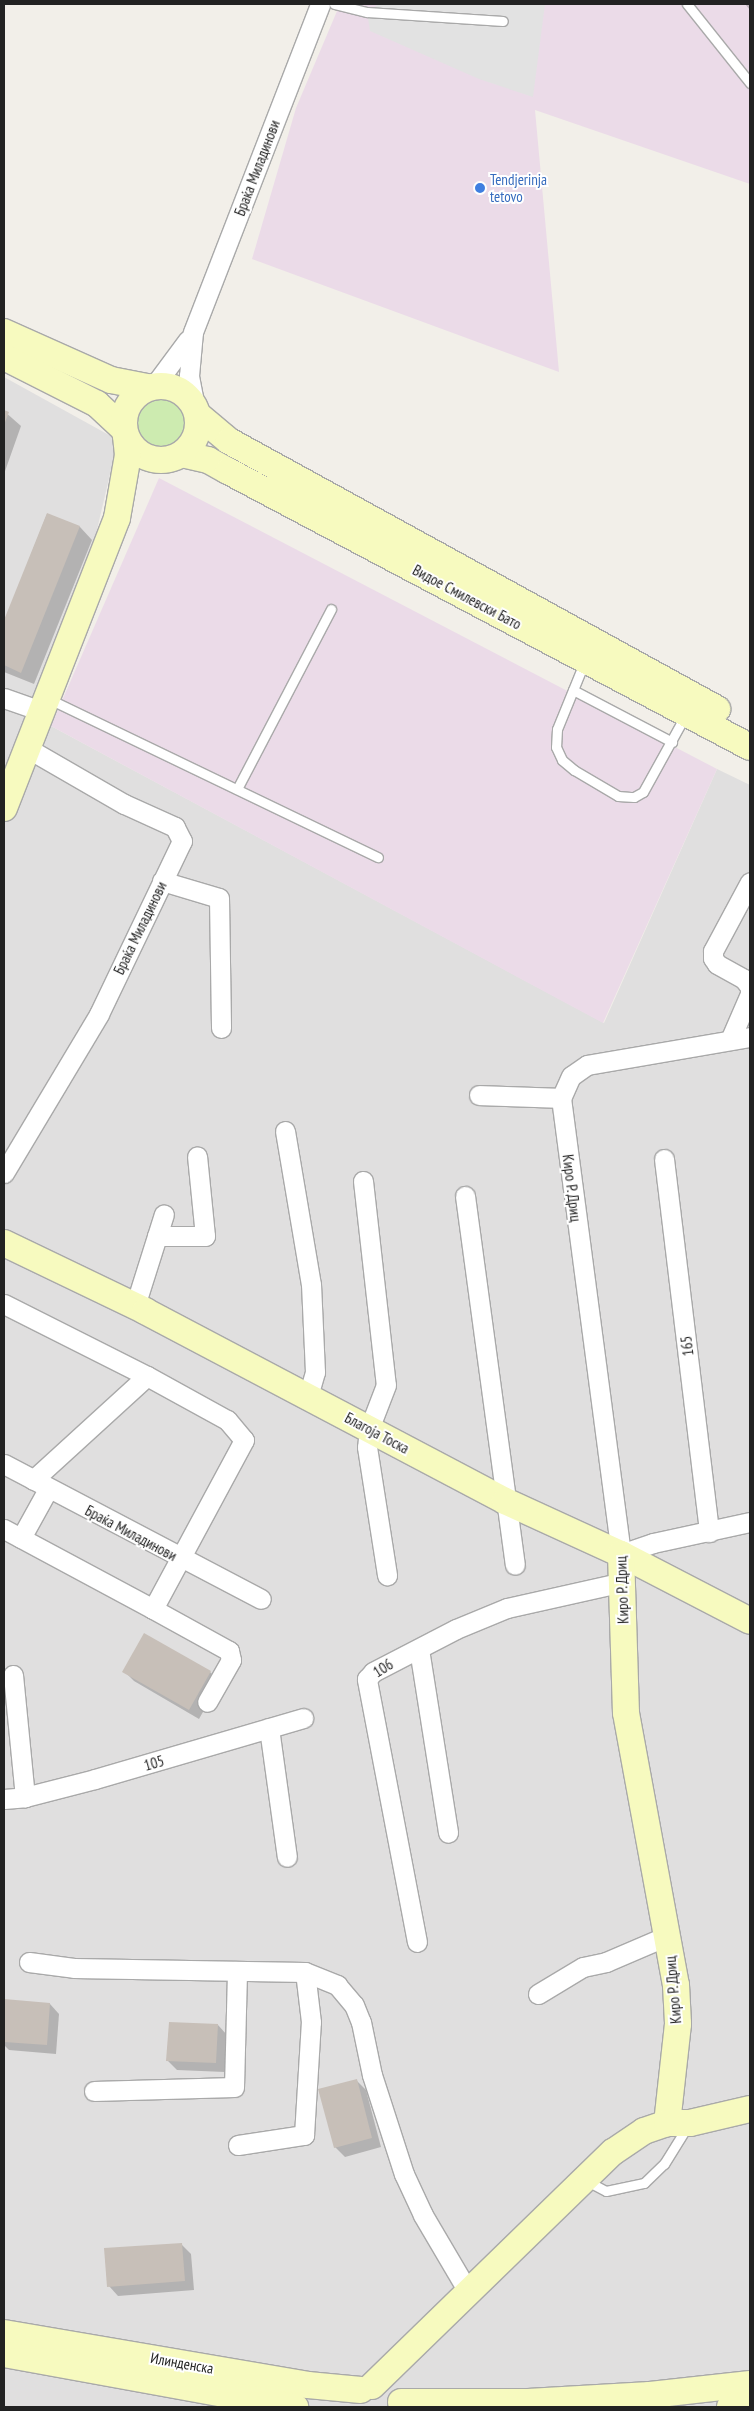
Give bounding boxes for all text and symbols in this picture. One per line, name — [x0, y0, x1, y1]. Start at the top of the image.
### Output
street label: Браќа Миладинови — [230, 118, 284, 218]
place label: Tendjerinja tetovo — [490, 170, 547, 205]
marker: Tendjerinja tetovo — [474, 182, 486, 194]
street label: Видое Смилевски Бато — [410, 561, 524, 633]
street label: Браќа Миладинови — [110, 879, 170, 977]
street label: Киро Р. Дриц — [559, 1153, 585, 1223]
street label: 165 — [677, 1335, 697, 1357]
street label: Благоја Тоска — [342, 1408, 412, 1458]
street label: Браќа Миладинови — [82, 1501, 180, 1565]
street label: Киро Р. Дриц — [612, 1555, 632, 1625]
street label: 106 — [370, 1655, 396, 1681]
street label: 105 — [142, 1752, 166, 1774]
street label: Киро Р. Дриц — [661, 1955, 685, 2025]
street label: Илинденска — [149, 2349, 215, 2377]

